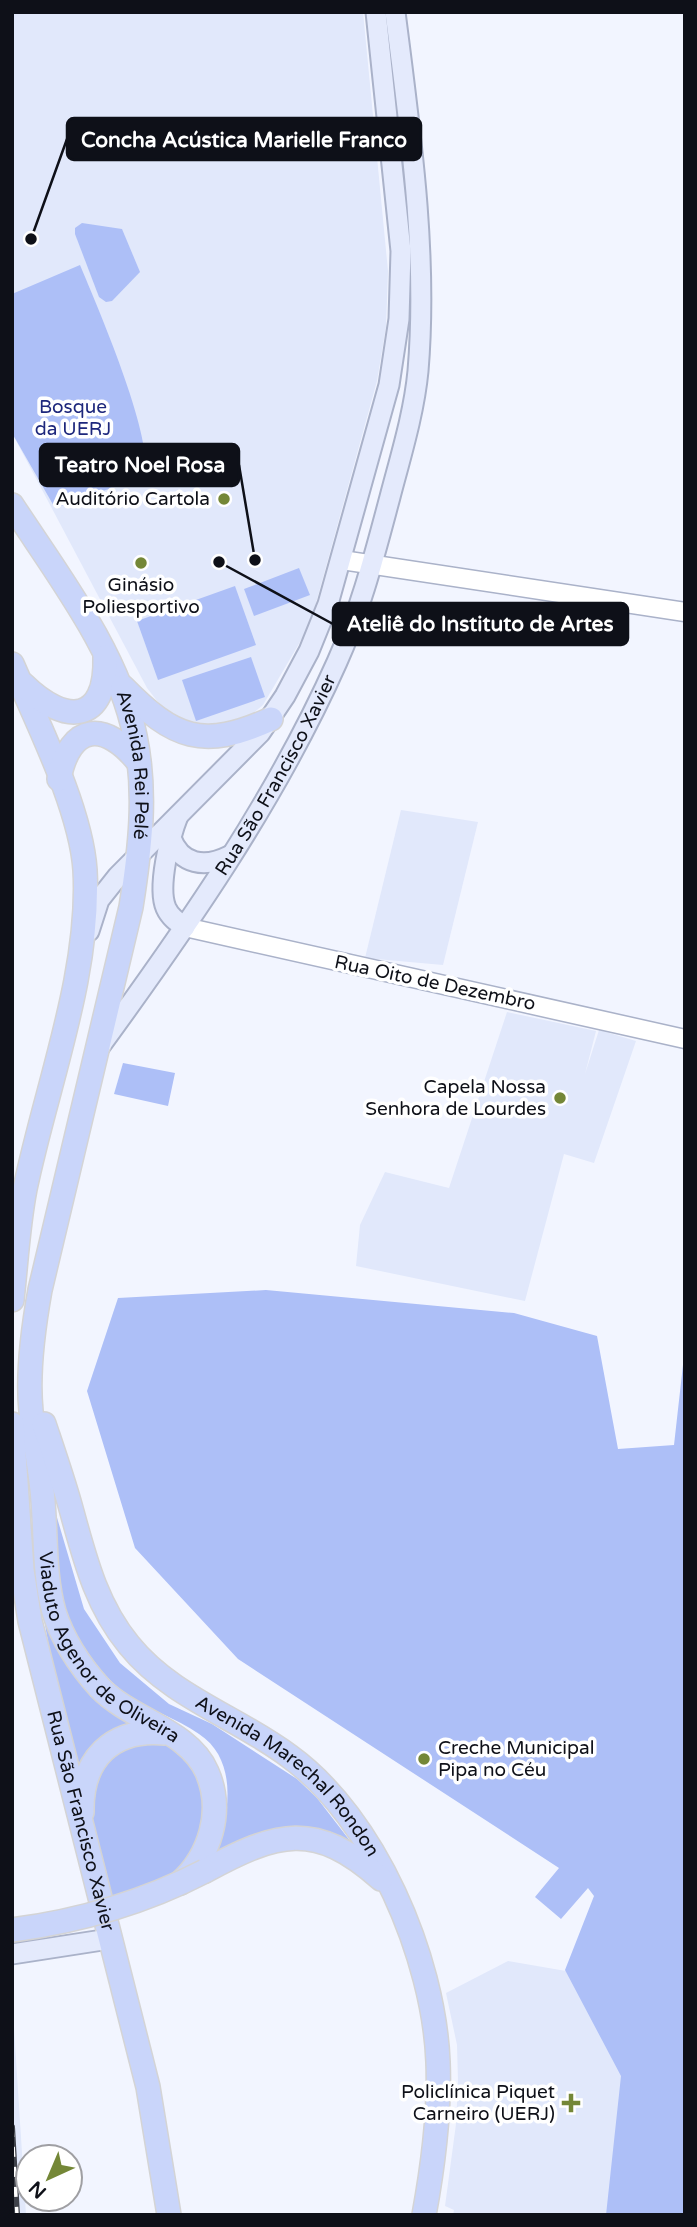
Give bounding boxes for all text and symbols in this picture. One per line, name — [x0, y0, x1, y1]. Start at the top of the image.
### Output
callout: Concha Acústica Marielle Franco — [67, 118, 421, 160]
text: Concha Acústica Marielle Franco — [81, 128, 407, 153]
park label: Bosque da UERJ — [35, 396, 111, 440]
callout: Teatro Noel Rosa — [40, 444, 239, 486]
text: Teatro Noel Rosa — [54, 453, 225, 478]
place label: Auditório Cartola — [55, 488, 210, 510]
marker: Auditório Cartola — [216, 491, 232, 507]
marker: Ginásio Poliesportivo — [133, 555, 149, 571]
place label: Ginásio Poliesportivo — [82, 574, 200, 618]
callout: Ateliê do Instituto de Artes — [333, 603, 628, 645]
text: Ateliê do Instituto de Artes — [347, 612, 613, 637]
street label: Rua São Francisco Xavier — [211, 671, 341, 880]
street label: Avenida Rei Pelé — [112, 687, 152, 840]
street label: Rua Oito de Dezembro — [333, 951, 537, 1015]
place label: Capela Nossa Senhora de Lourdes — [365, 1076, 546, 1120]
marker: Capela Nossa Senhora de Lourdes — [552, 1090, 568, 1106]
street label: Viaduto Agenor de Oliveira — [35, 1551, 184, 1748]
street label: Avenida Marechal Rondon — [192, 1691, 384, 1861]
street label: Rua São Francisco Xavier — [42, 1708, 119, 1934]
place label: Creche Municipal Pipa no Céu — [438, 1737, 594, 1781]
marker: Creche Municipal Pipa no Céu — [416, 1751, 432, 1767]
place label: Policlínica Piquet Carneiro (UERJ) — [401, 2081, 555, 2125]
marker: Policlínica Piquet Carneiro (UERJ) — [561, 2093, 581, 2113]
north arrow — [14, 2143, 84, 2213]
text: N — [25, 2176, 51, 2203]

